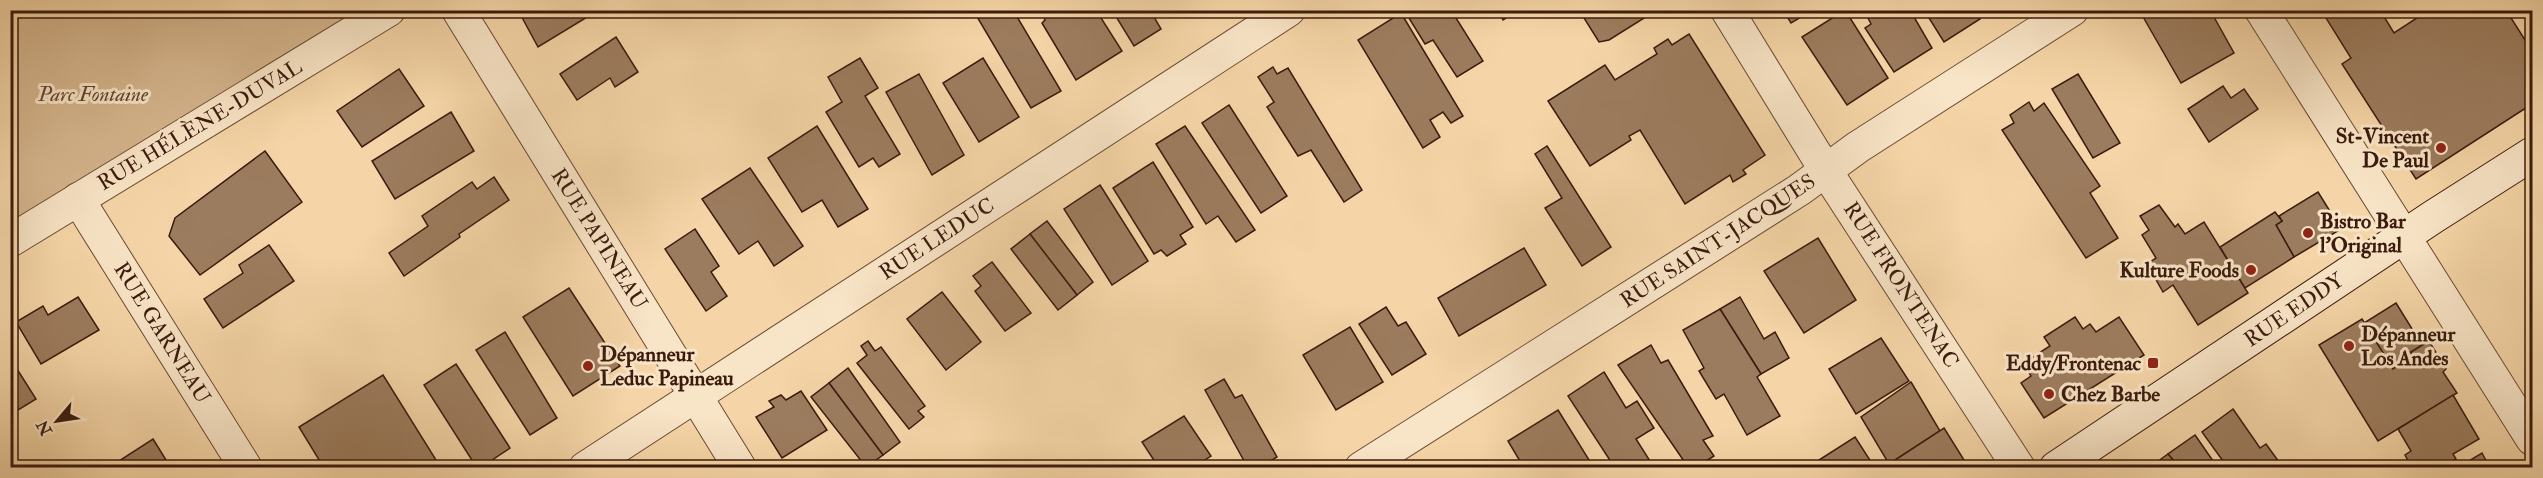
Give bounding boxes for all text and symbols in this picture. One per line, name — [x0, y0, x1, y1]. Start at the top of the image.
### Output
street label: RUE HÉLÈNE-DUVAL — [93, 53, 307, 197]
park label: Parc Fontaine — [37, 81, 149, 108]
place label: St-Vincent De Paul — [2336, 123, 2430, 174]
marker: St-Vincent De Paul — [2434, 141, 2448, 155]
street label: RUE PAPINEAU — [545, 163, 654, 315]
street label: RUE SAINT-JACQUES — [1615, 168, 1821, 314]
street label: RUE LEDUC — [874, 192, 1000, 286]
street label: RUE FRONTENAC — [1837, 197, 1965, 373]
place label: Bistro Bar l'Original — [2319, 208, 2407, 259]
marker: Bistro Bar l'Original — [2301, 226, 2315, 240]
street label: RUE GARNEAU — [108, 257, 217, 409]
place label: Kulture Foods — [2120, 257, 2239, 284]
marker: Kulture Foods — [2244, 263, 2258, 277]
street label: RUE EDDY — [2239, 266, 2350, 353]
place label: Dépanneur Los Andes — [2361, 321, 2456, 372]
marker: Dépanneur Los Andes — [2342, 339, 2356, 353]
place label: Dépanneur Leduc Papineau — [600, 341, 734, 392]
place label: Eddy/Frontenac — [2006, 350, 2142, 377]
marker: Eddy/Frontenac — [2146, 356, 2160, 370]
marker: Dépanneur Leduc Papineau — [581, 359, 595, 373]
place label: Chez Barbe — [2061, 381, 2160, 408]
marker: Chez Barbe — [2042, 387, 2056, 401]
north arrow — [27, 391, 87, 451]
text: N — [32, 416, 57, 440]

